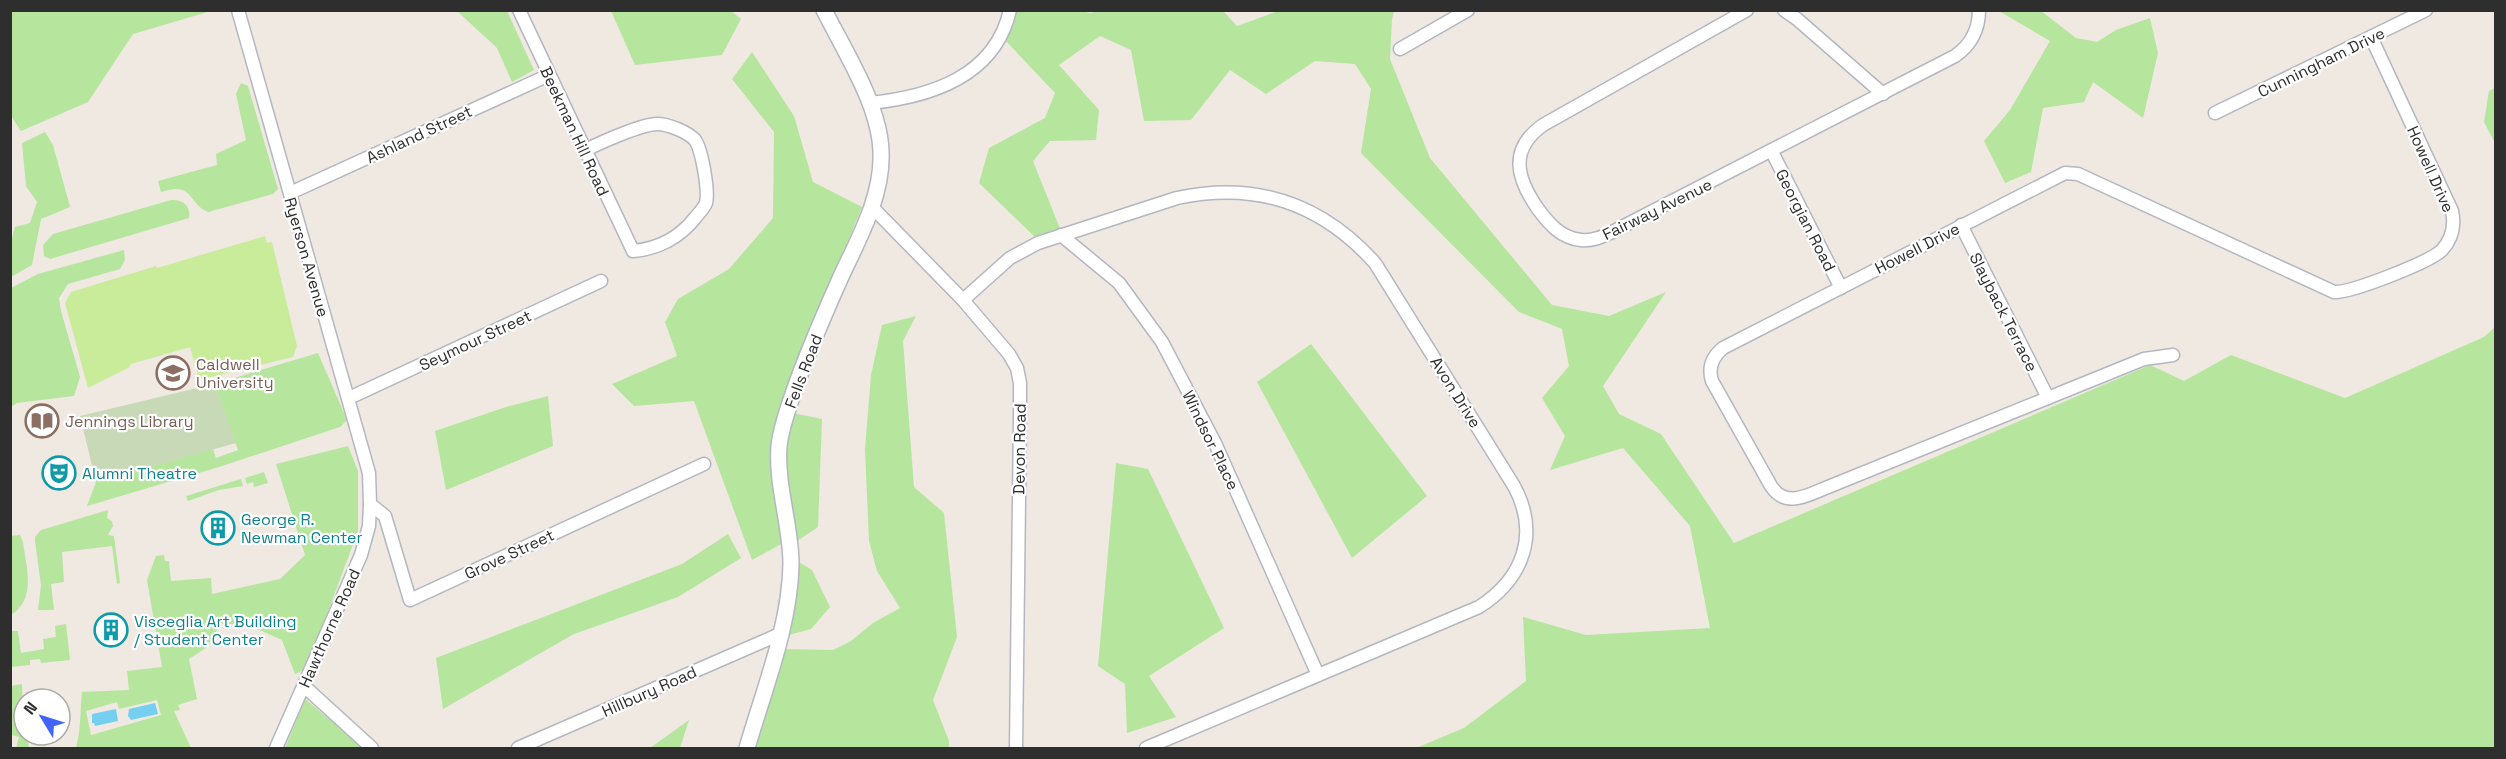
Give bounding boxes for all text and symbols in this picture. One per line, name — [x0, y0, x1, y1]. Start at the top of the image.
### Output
street label: Cunningham Drive — [2254, 23, 2388, 102]
street label: Beekman Hill Road — [535, 63, 614, 199]
street label: Ashland Street — [363, 101, 476, 168]
street label: Howell Drive — [2402, 123, 2459, 216]
street label: Georgian Road — [1771, 165, 1840, 275]
street label: Fairway Avenue — [1599, 174, 1716, 245]
street label: Ryerson Avenue — [279, 195, 334, 320]
street label: Howell Drive — [1871, 218, 1963, 279]
street label: Slayback Terrace — [1965, 249, 2043, 375]
street label: Seymour Street — [416, 305, 535, 376]
street label: Fells Road — [780, 331, 827, 411]
street label: Avon Drive — [1425, 353, 1486, 432]
place label: Caldwell University — [196, 354, 274, 393]
school or university icon: Caldwell University — [155, 355, 191, 391]
street label: Windsor Place — [1177, 387, 1244, 493]
library icon: Jennings Library — [24, 403, 60, 439]
street label: Devon Road — [1008, 403, 1031, 495]
place label: Jennings Library — [65, 411, 193, 432]
theatre icon: Alumni Theatre — [41, 455, 77, 491]
place label: Alumni Theatre — [82, 463, 197, 484]
place label: George R. Newman Center — [241, 509, 363, 548]
building icon: George R. Newman Center — [200, 510, 236, 546]
street label: Grove Street — [461, 525, 557, 584]
street label: Hawthorne Road — [294, 565, 365, 691]
place label: Visceglia Art Building / Student Center — [134, 611, 297, 650]
building icon: Visceglia Art Building / Student Center — [93, 612, 129, 648]
street label: Hillbury Road — [599, 661, 700, 722]
north arrow — [12, 687, 72, 747]
text: N — [19, 697, 42, 719]

